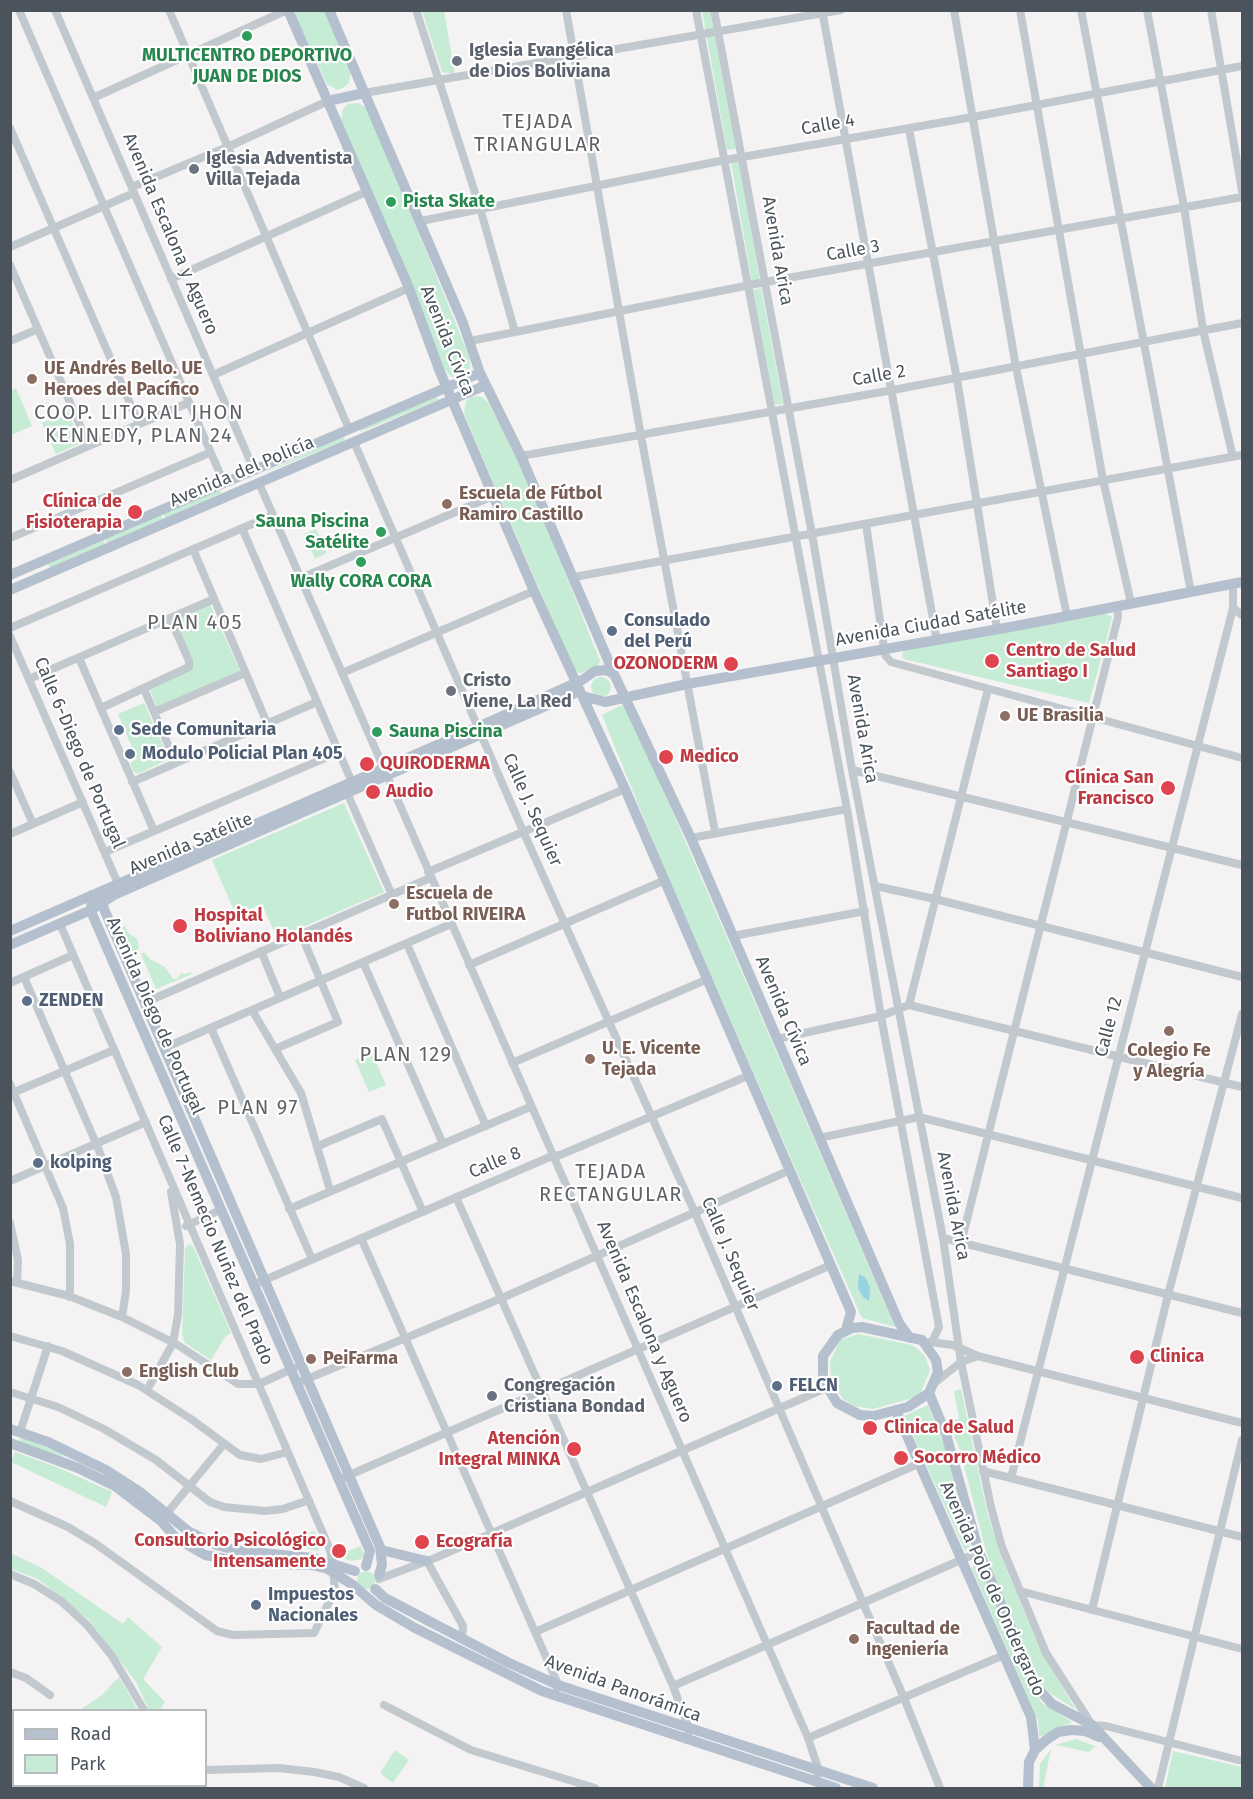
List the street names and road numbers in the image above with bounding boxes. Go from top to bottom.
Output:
street label: Calle 4 [799,110,857,140]
street label: Avenida Escalona y Aguero [118,130,222,338]
street label: Avenida Arica [757,195,797,307]
street label: Calle 3 [825,236,881,266]
street label: Avenida Cívica [415,283,479,399]
street label: Calle 2 [851,361,907,391]
street label: Avenida del Policía [167,432,317,512]
street label: Avenida Ciudad Satélite [834,597,1028,651]
street label: Calle 6-Diego de Portugal [29,654,129,852]
street label: Avenida Arica [842,673,882,785]
street label: Calle J. Sequier [497,750,567,870]
street label: Avenida Satélite [126,808,256,880]
street label: Avenida Diego de Portugal [102,914,208,1118]
street label: Avenida Cívica [750,953,816,1069]
street label: Calle 12 [1091,995,1127,1059]
street label: Calle 7-Nemecio Nuñez del Prado [152,1112,278,1368]
street label: Calle 8 [466,1142,524,1184]
street label: Avenida Arica [932,1150,974,1262]
street label: Calle J. Sequier [696,1194,764,1314]
street label: Avenida Escalona y Aguero [592,1218,696,1426]
street label: Avenida Polo de Ondergardo [935,1478,1049,1700]
street label: Avenida Panorámica [542,1651,704,1727]

